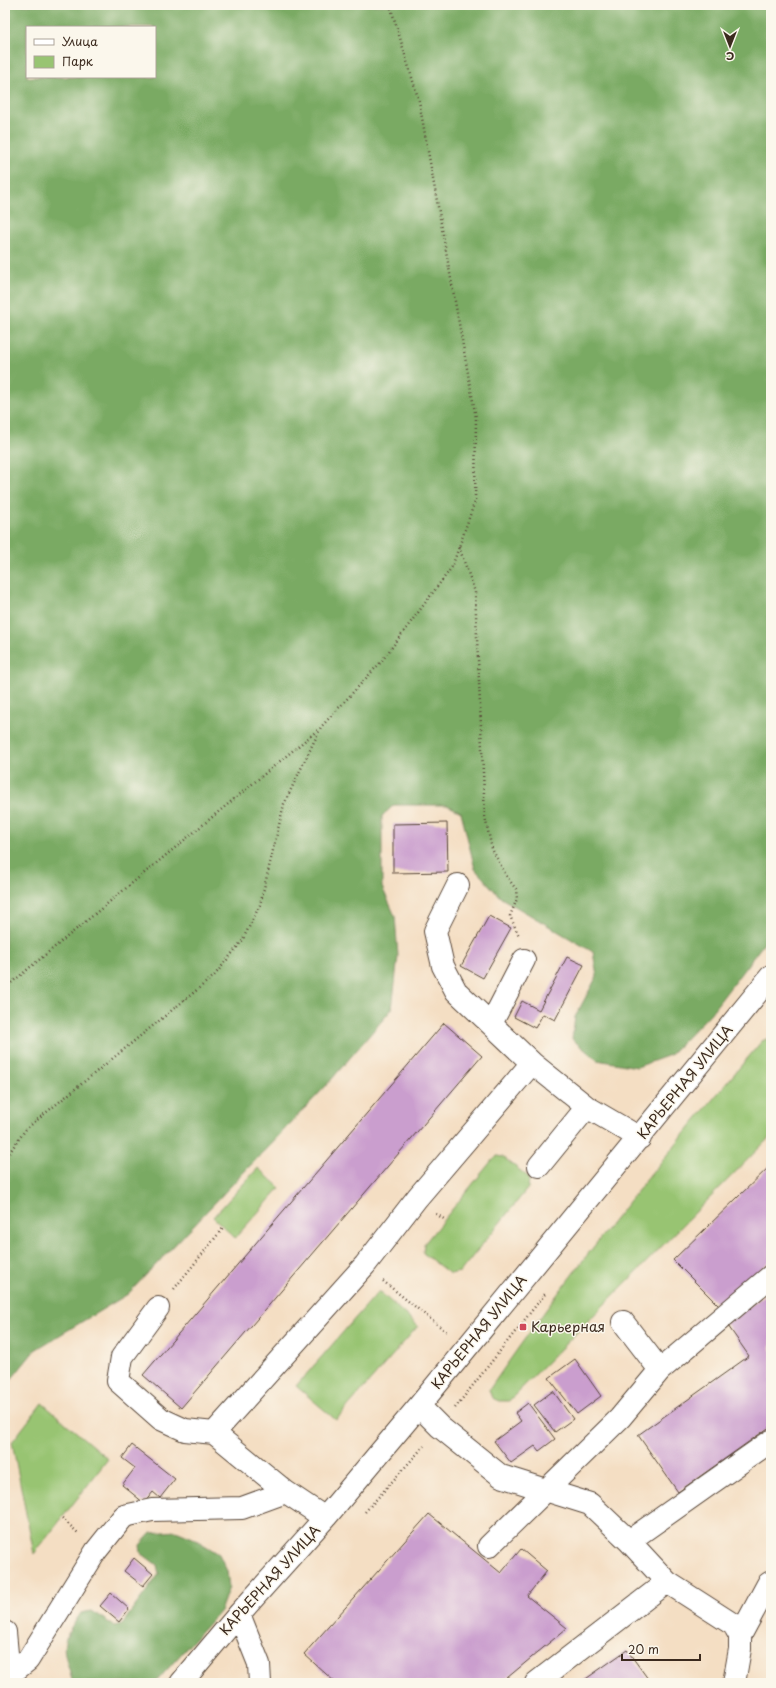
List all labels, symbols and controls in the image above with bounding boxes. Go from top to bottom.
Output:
legend [26,26,156,78]
north arrow [710,26,750,66]
text: Улица [62,32,98,50]
text: С [726,48,734,65]
text: Парк [62,52,94,70]
street label: КАРЬЕРНАЯ УЛИЦА [632,1020,738,1144]
street label: КАРЬЕРНАЯ УЛИЦА [426,1270,532,1394]
place label: Карьерная [531,1316,605,1337]
marker: Карьерная [518,1322,528,1332]
street label: КАРЬЕРНАЯ УЛИЦА [214,1520,325,1639]
scale bar [622,1636,700,1662]
text: 20 m [628,1640,659,1658]

